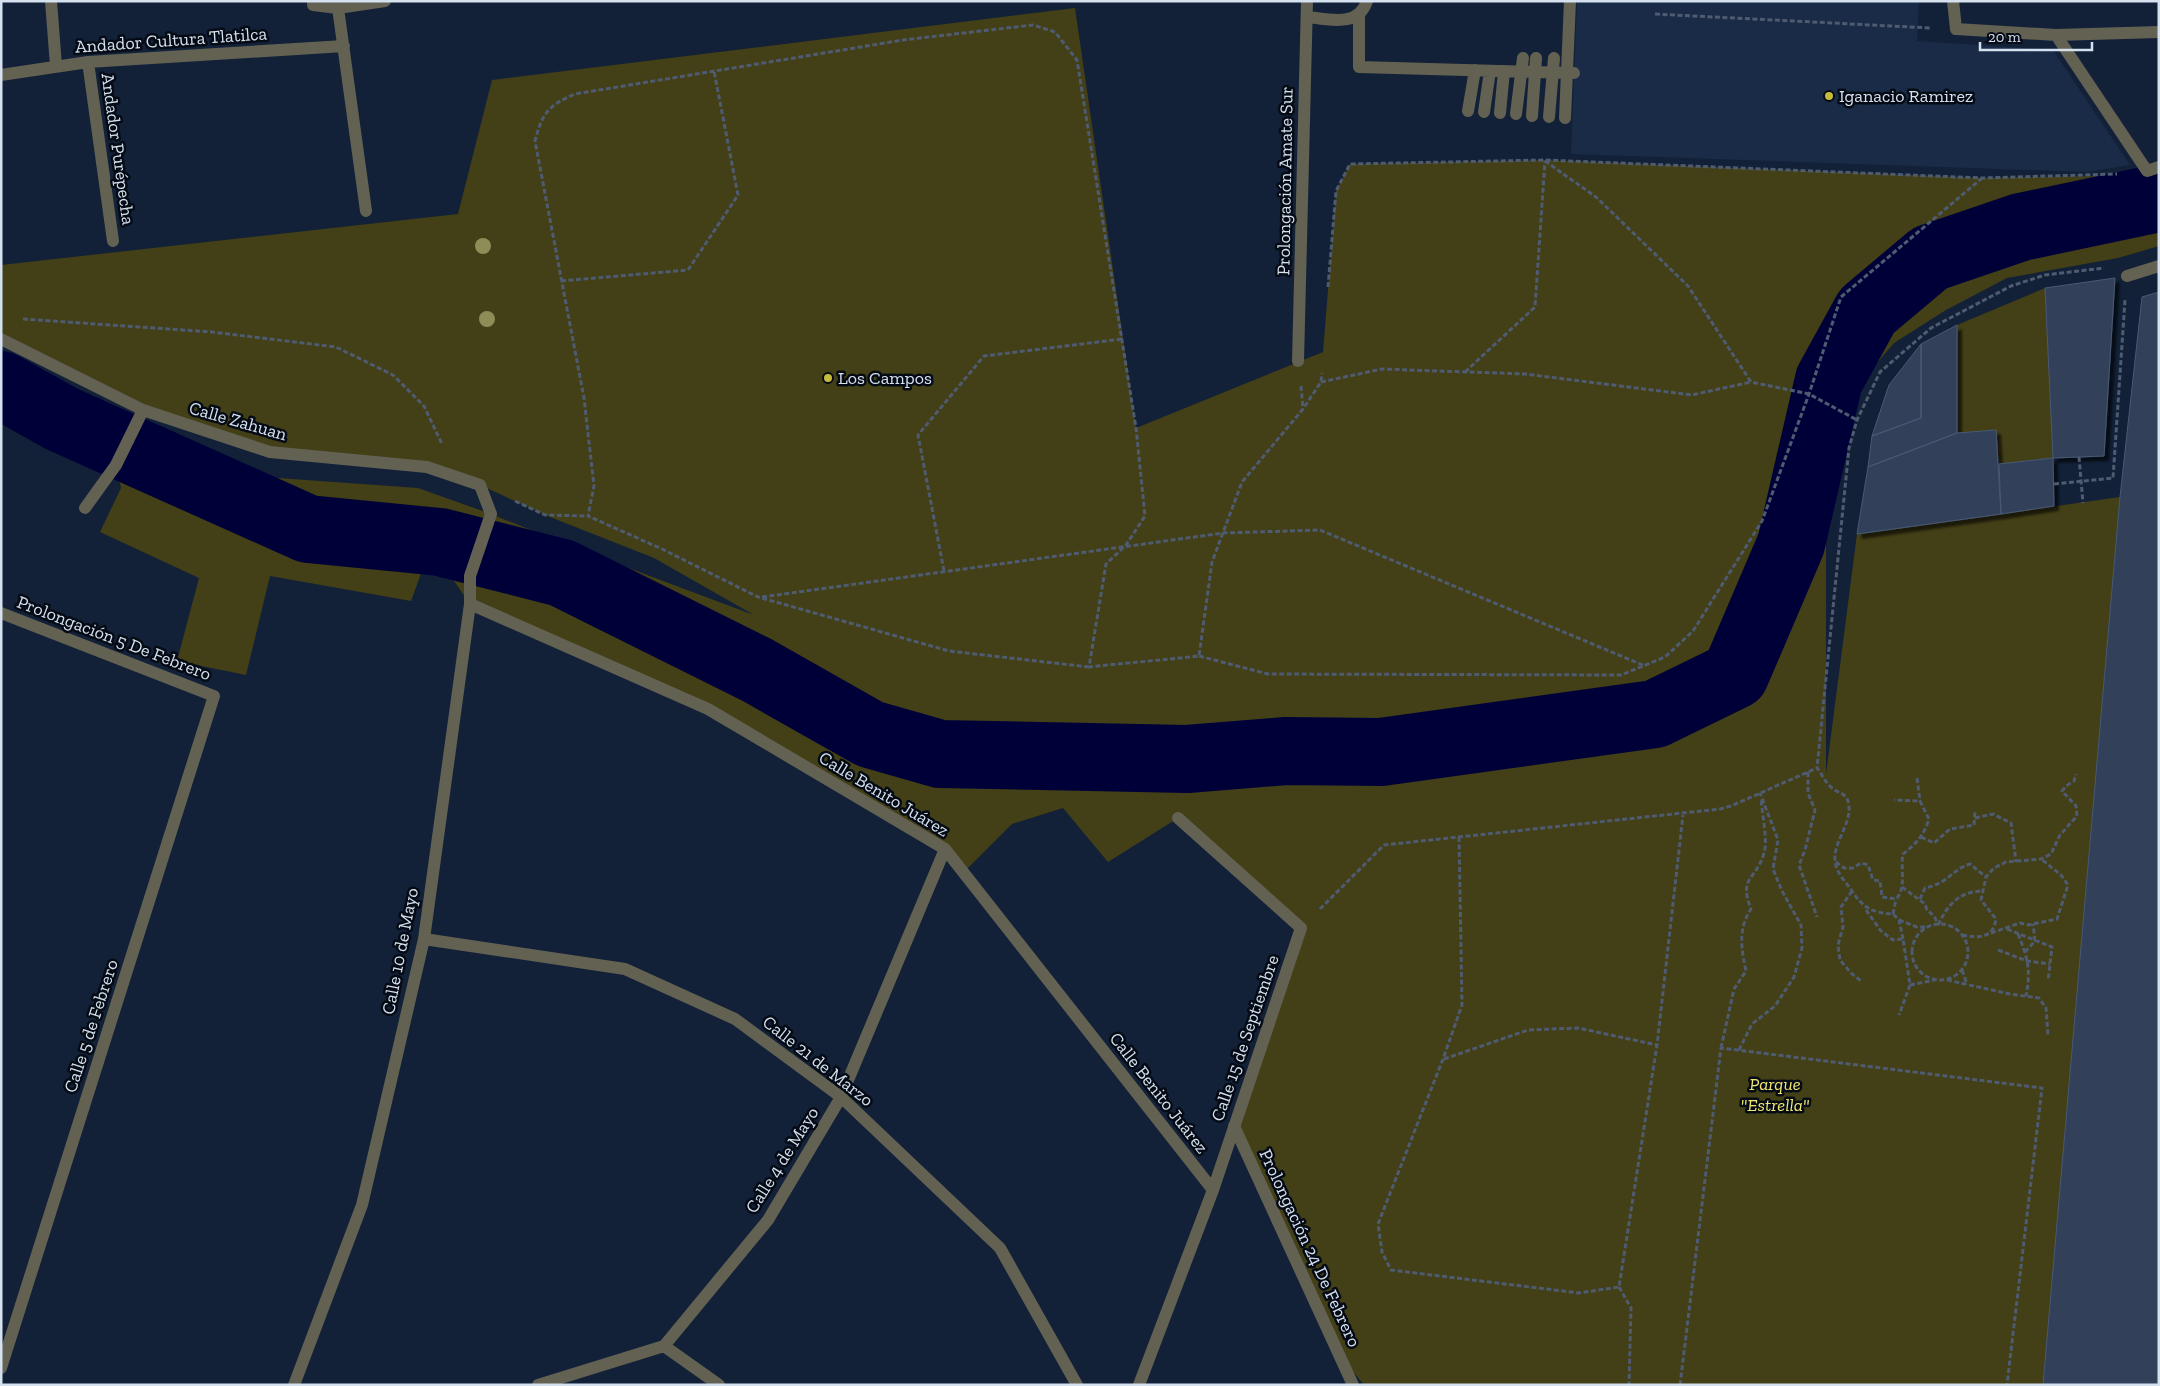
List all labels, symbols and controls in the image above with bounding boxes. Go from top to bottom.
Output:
scale bar [1980,20,2092,52]
street label: Andador Cultura Tlatilca [74,22,268,58]
text: 20 m [1988,28,2021,46]
street label: Andador Purépecha [96,72,140,227]
place label: Iganacio Ramirez [1839,85,1973,107]
street label: Prolongación Amate Sur [1272,86,1298,276]
marker: Iganacio Ramirez [1823,90,1835,102]
place label: Los Campos [838,367,932,389]
marker: Los Campos [822,372,834,384]
street label: Calle Zahuan [187,397,290,446]
street label: Prolongación 5 De Febrero [14,591,214,685]
street label: Calle Benito Juárez [815,747,953,841]
street label: Calle 10 de Mayo [377,886,423,1016]
street label: Calle 15 de Septiembre [1206,952,1284,1124]
street label: Calle 5 de Febrero [59,957,123,1095]
street label: Calle 21 de Marzo [758,1011,878,1111]
street label: Calle Benito Juárez [1105,1028,1213,1158]
park label: Parque "Estrella" [1741,1073,1810,1116]
street label: Calle 4 de Mayo [741,1103,823,1217]
street label: Prolongación 24 De Febrero [1254,1146,1366,1350]

